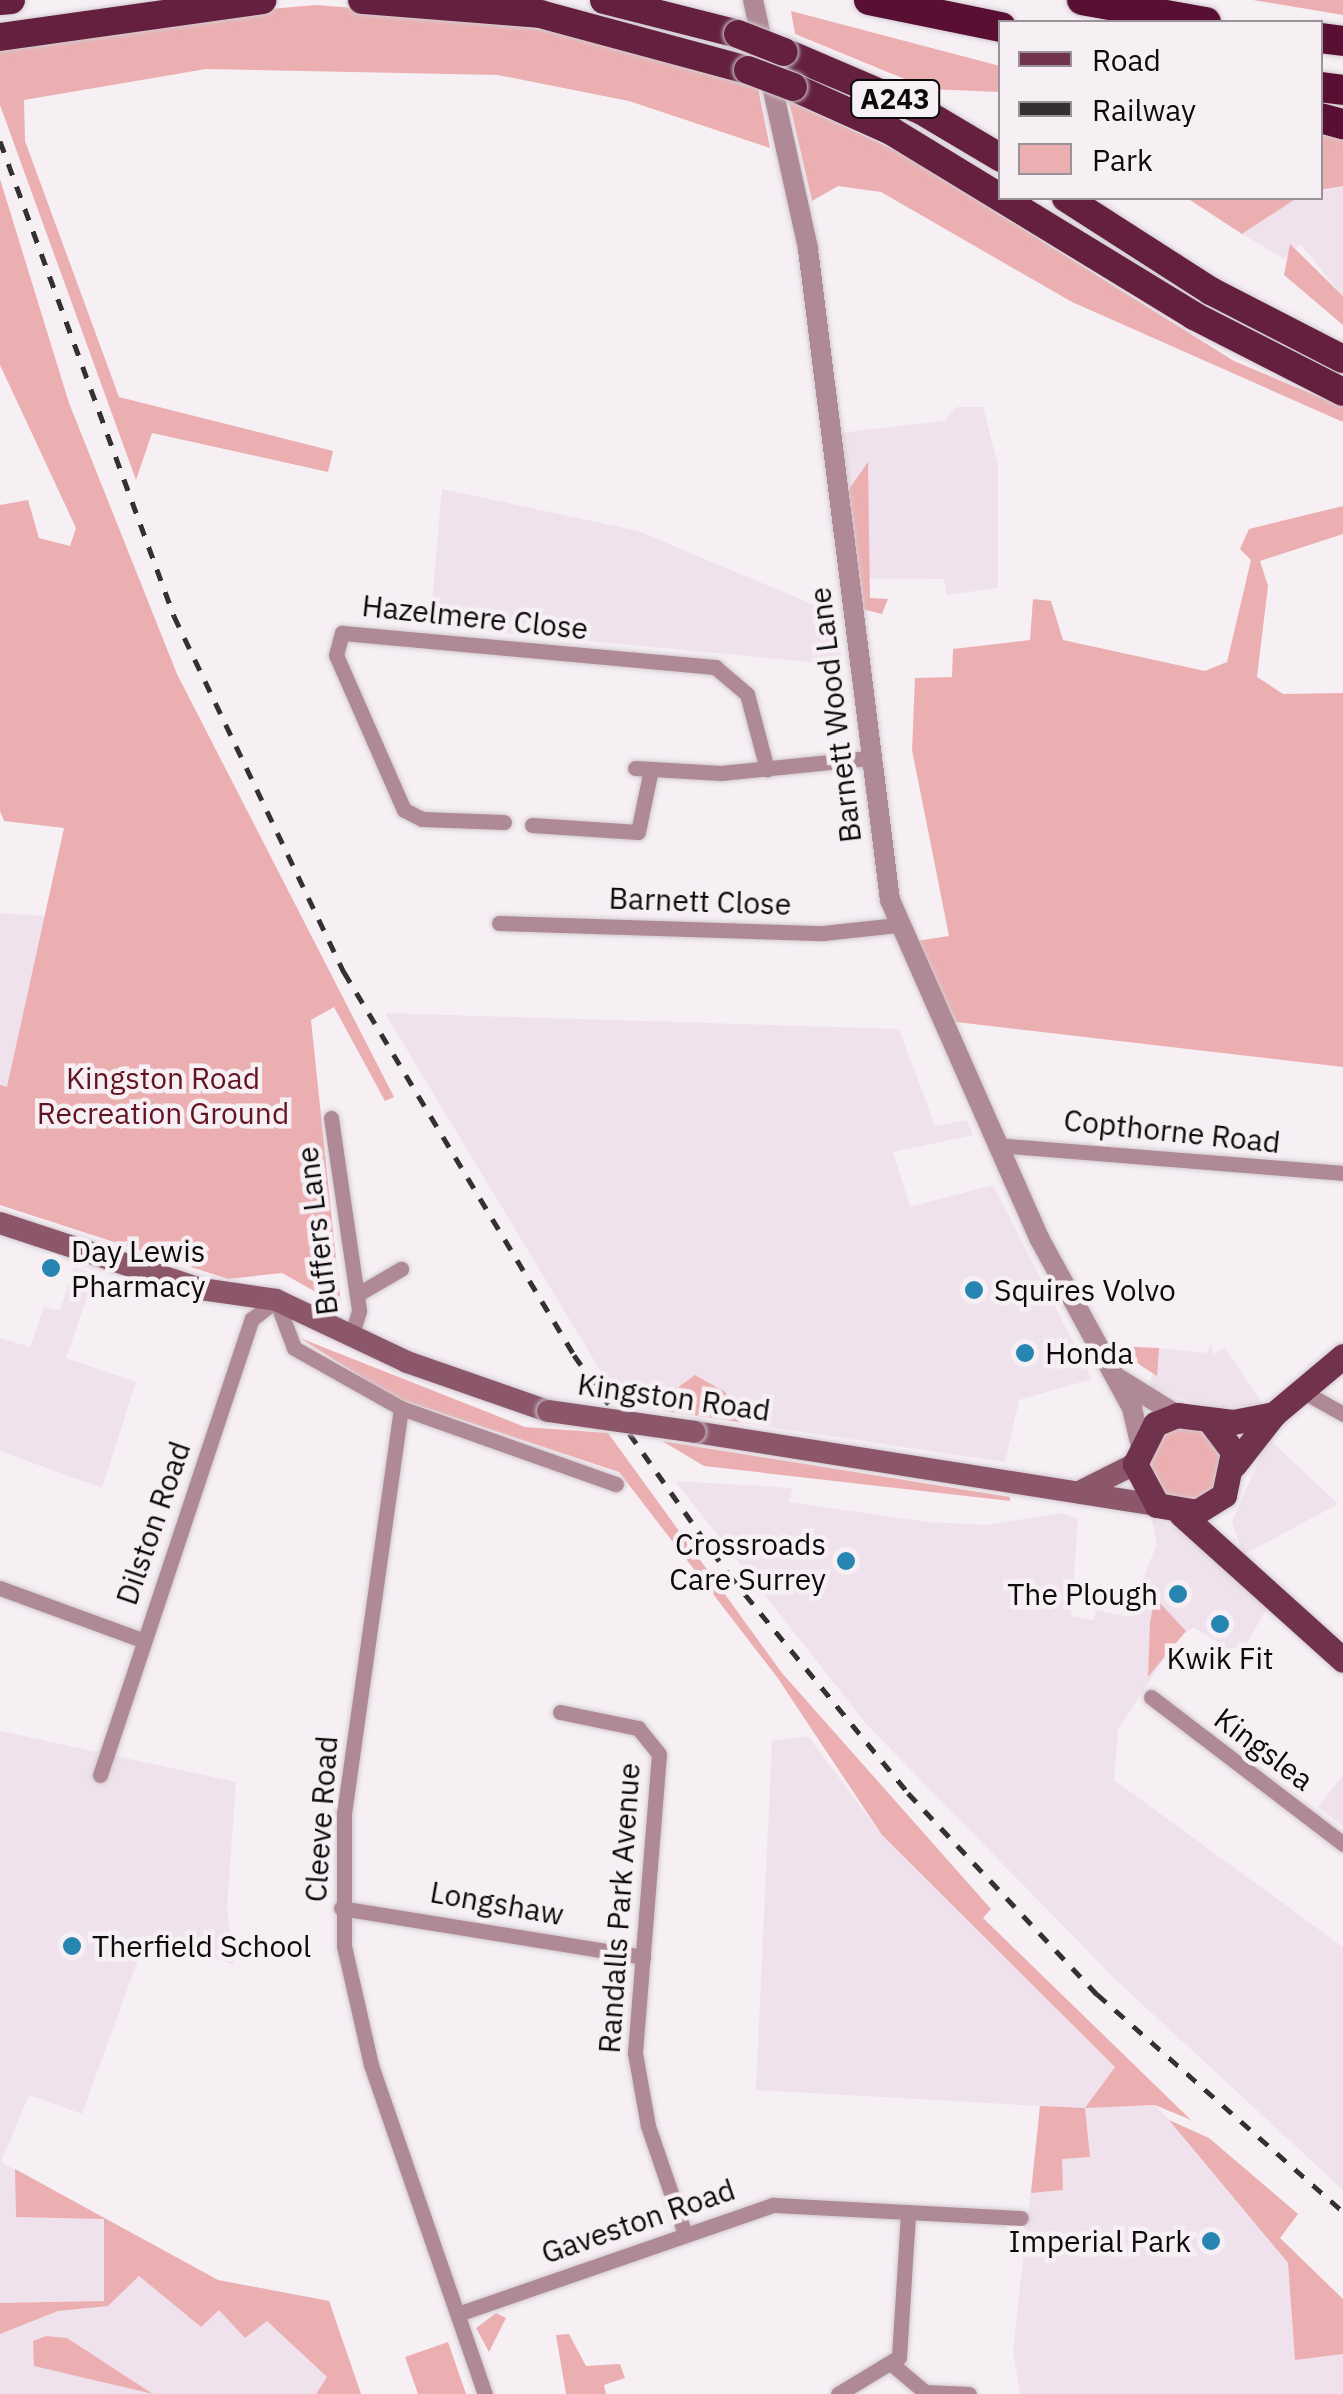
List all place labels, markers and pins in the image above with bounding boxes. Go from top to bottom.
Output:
place label: Day Lewis Pharmacy [71,1233,206,1304]
marker: Day Lewis Pharmacy [40,1257,62,1279]
place label: Squires Volvo [994,1272,1176,1308]
marker: Squires Volvo [963,1279,985,1301]
place label: Honda [1045,1335,1133,1371]
marker: Honda [1014,1342,1036,1364]
place label: Crossroads Care Surrey [669,1526,826,1596]
marker: Crossroads Care Surrey [835,1550,857,1572]
place label: The Plough [1007,1576,1158,1612]
marker: The Plough [1167,1583,1189,1605]
marker: Kwik Fit [1209,1613,1231,1635]
place label: Kwik Fit [1167,1640,1273,1676]
place label: Therfield School [92,1928,311,1964]
marker: Therfield School [61,1935,83,1957]
place label: Imperial Park [1008,2223,1191,2259]
marker: Imperial Park [1200,2230,1222,2252]

